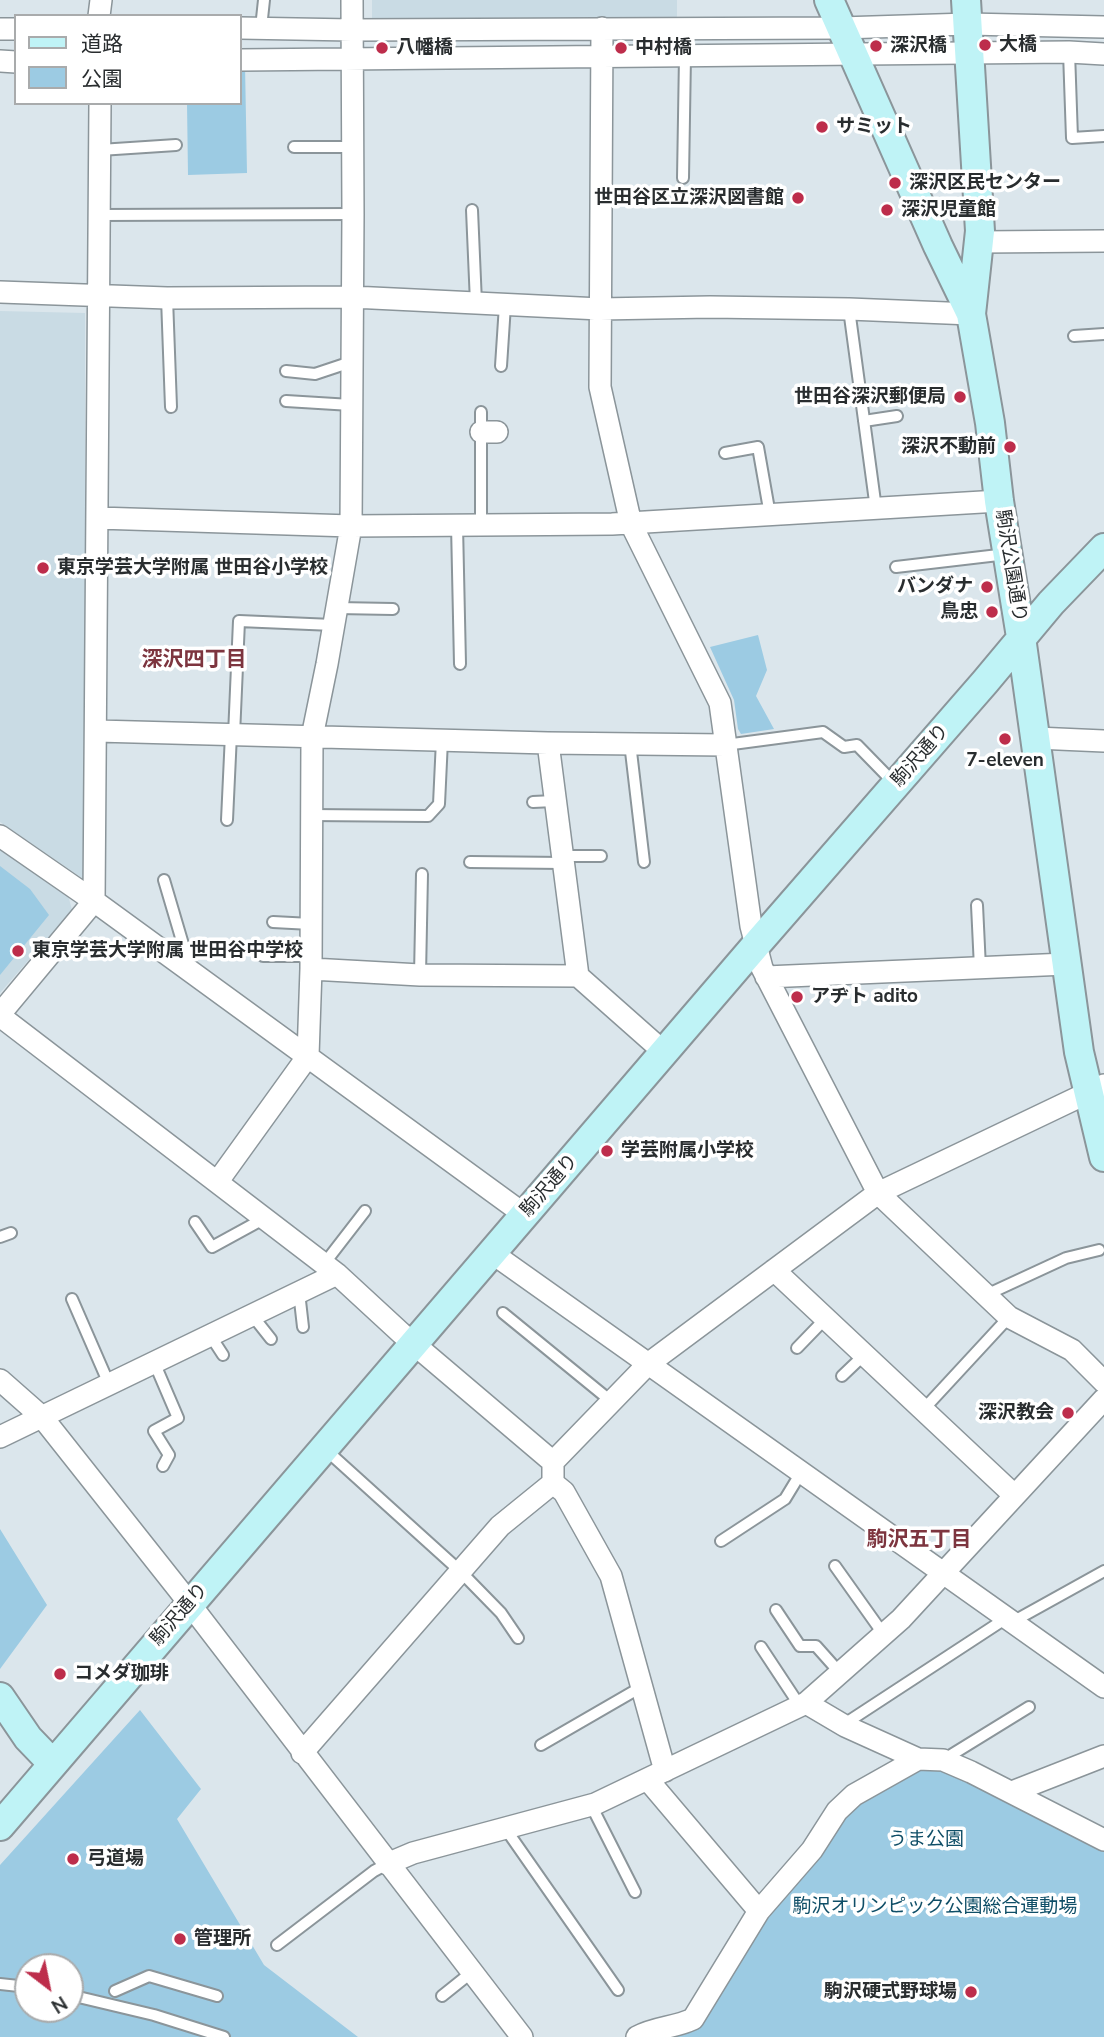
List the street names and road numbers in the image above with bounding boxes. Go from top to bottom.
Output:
street label: 駒沢公園通り [990,508,1030,624]
street label: 駒沢通り [887,720,955,792]
street label: 駒沢通り [516,1150,584,1222]
street label: 駒沢通り [146,1579,214,1651]

